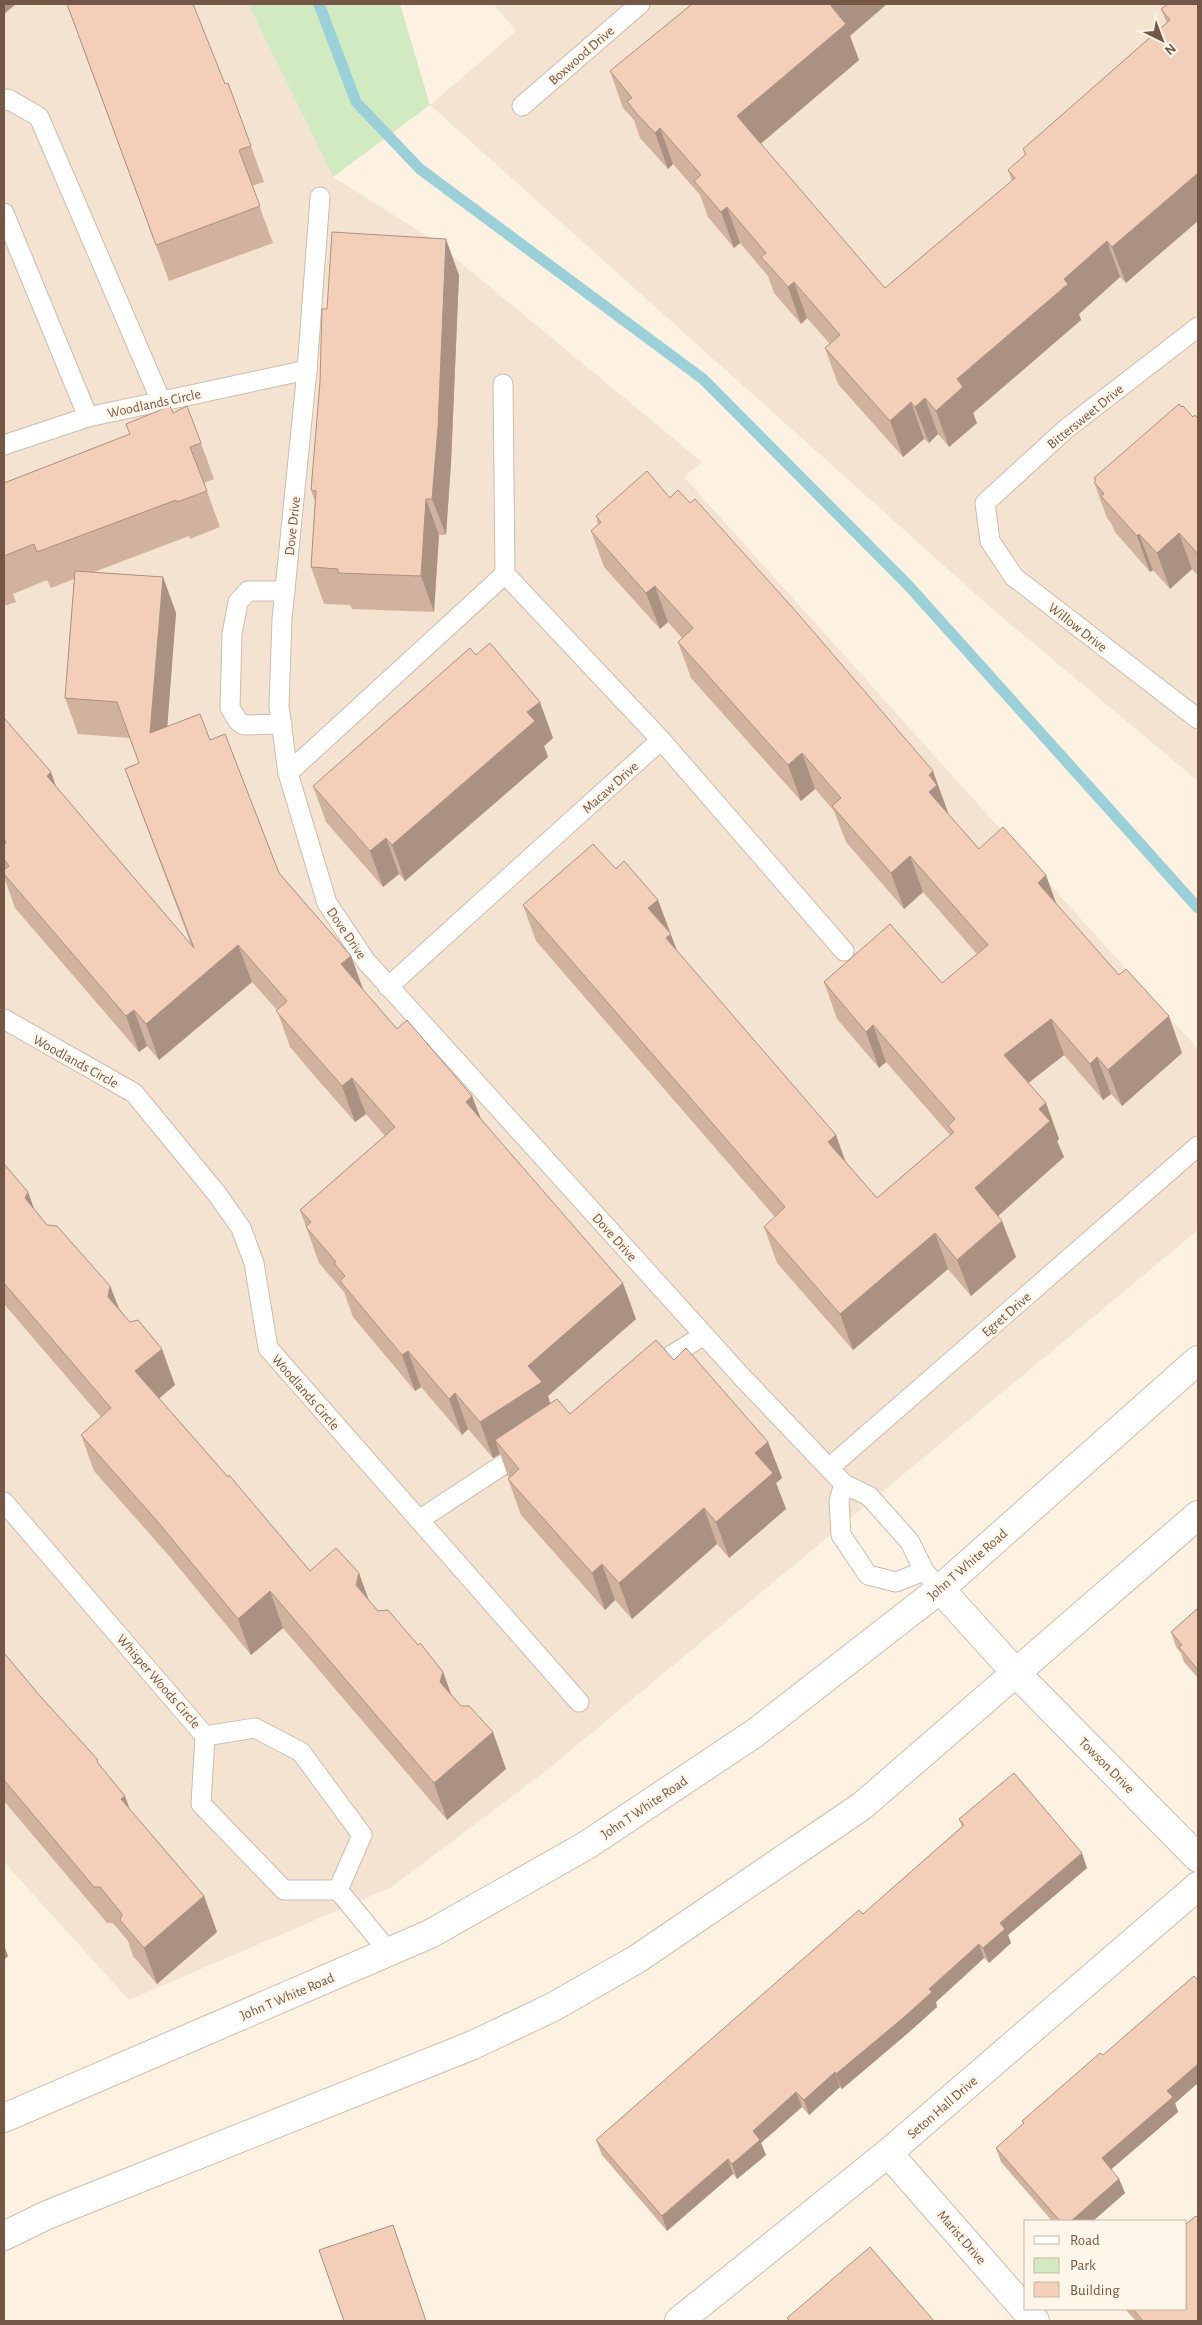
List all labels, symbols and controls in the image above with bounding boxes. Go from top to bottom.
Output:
north arrow [1137,15,1187,65]
street label: Boxwood Drive [546,24,617,88]
text: N [1162,40,1178,57]
street label: Bittersweet Drive [1045,382,1126,452]
street label: Woodlands Circle [106,387,202,421]
street label: Dove Drive [283,496,303,556]
street label: Willow Drive [1045,601,1109,655]
street label: Macaw Drive [580,759,641,816]
street label: Dove Drive [324,905,369,962]
street label: Woodlands Circle [31,1033,121,1091]
street label: Dove Drive [589,1211,639,1264]
street label: Egret Drive [979,1290,1034,1340]
street label: Woodlands Circle [269,1352,342,1433]
street label: John T White Road [925,1526,1010,1603]
street label: Whisper Woods Circle [114,1632,203,1731]
street label: Towson Drive [1076,1735,1137,1796]
street label: John T White Road [599,1774,690,1842]
street label: John T White Road [238,1971,336,2023]
street label: Seton Hall Drive [905,2074,980,2142]
street label: Marist Drive [934,2208,988,2267]
legend [1024,2220,1187,2310]
text: Road [1070,2233,1100,2248]
text: Park [1070,2258,1096,2273]
text: Building [1070,2283,1120,2298]

